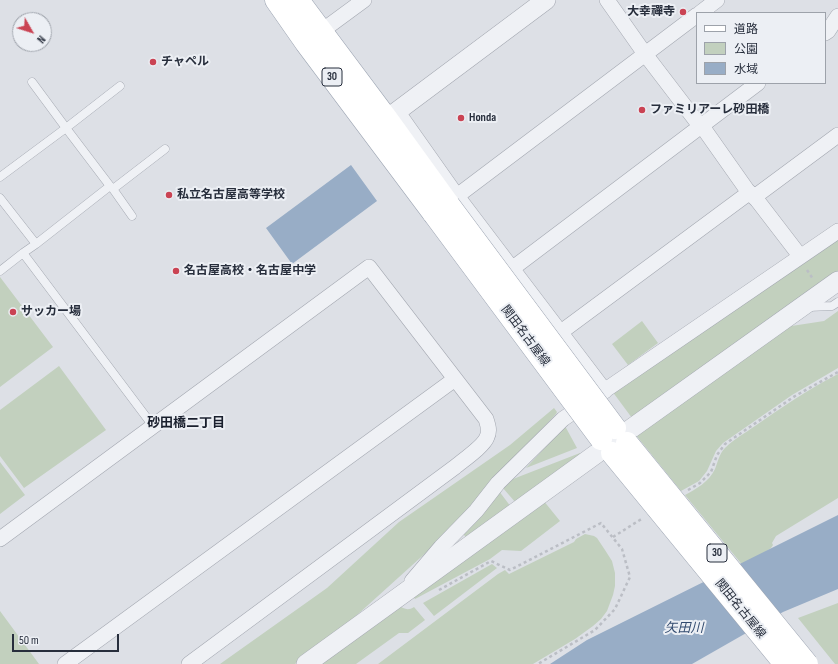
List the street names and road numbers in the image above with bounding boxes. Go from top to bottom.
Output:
road number: 30 [322,68,342,86]
street label: 関田名古屋線 [498,303,552,369]
road number: 30 [707,544,727,562]
street label: 関田名古屋線 [712,576,768,642]

